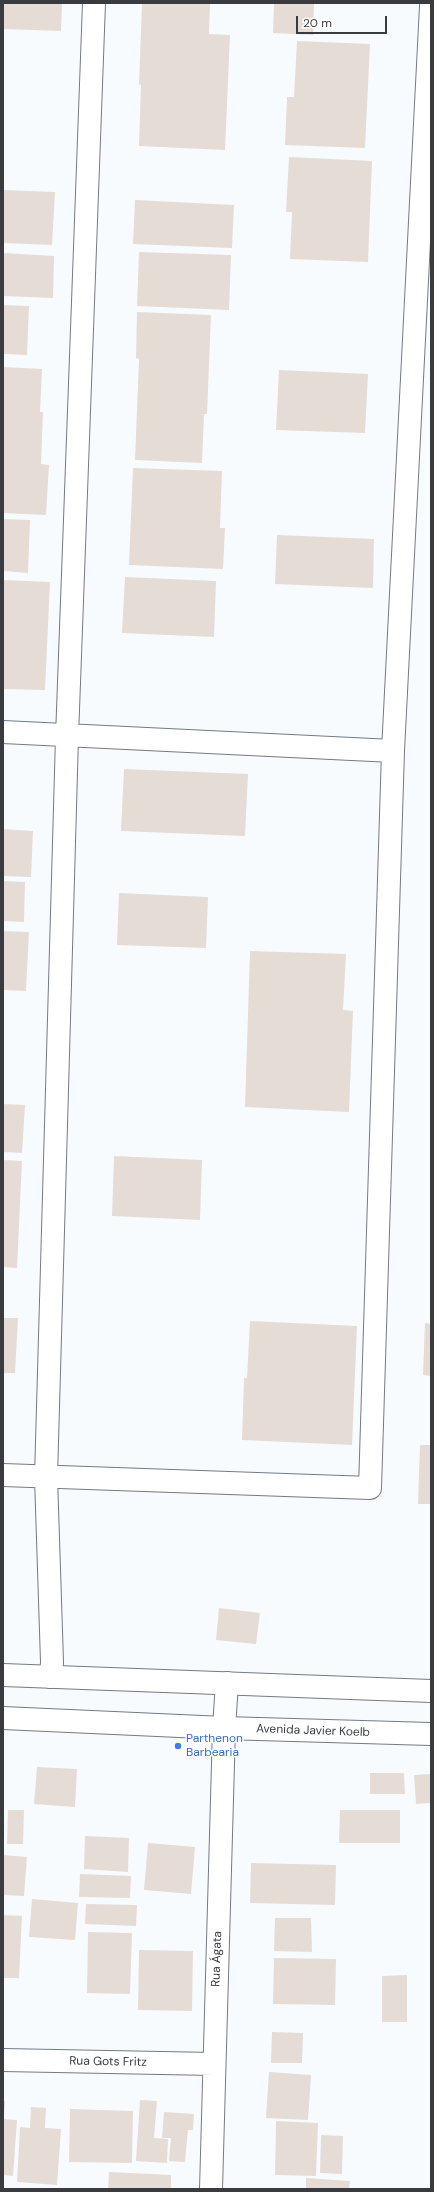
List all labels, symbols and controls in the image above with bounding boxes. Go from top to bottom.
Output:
scale bar [298,8,389,34]
text: 20 m [303,15,332,31]
street label: Avenida Javier Koelb [256,1722,370,1740]
place label: Parthenon Barbearia [186,1732,243,1760]
marker: Parthenon Barbearia [173,1741,183,1751]
street label: Rua Ágata [209,1931,225,1987]
street label: Rua Gots Fritz [69,2054,147,2070]

